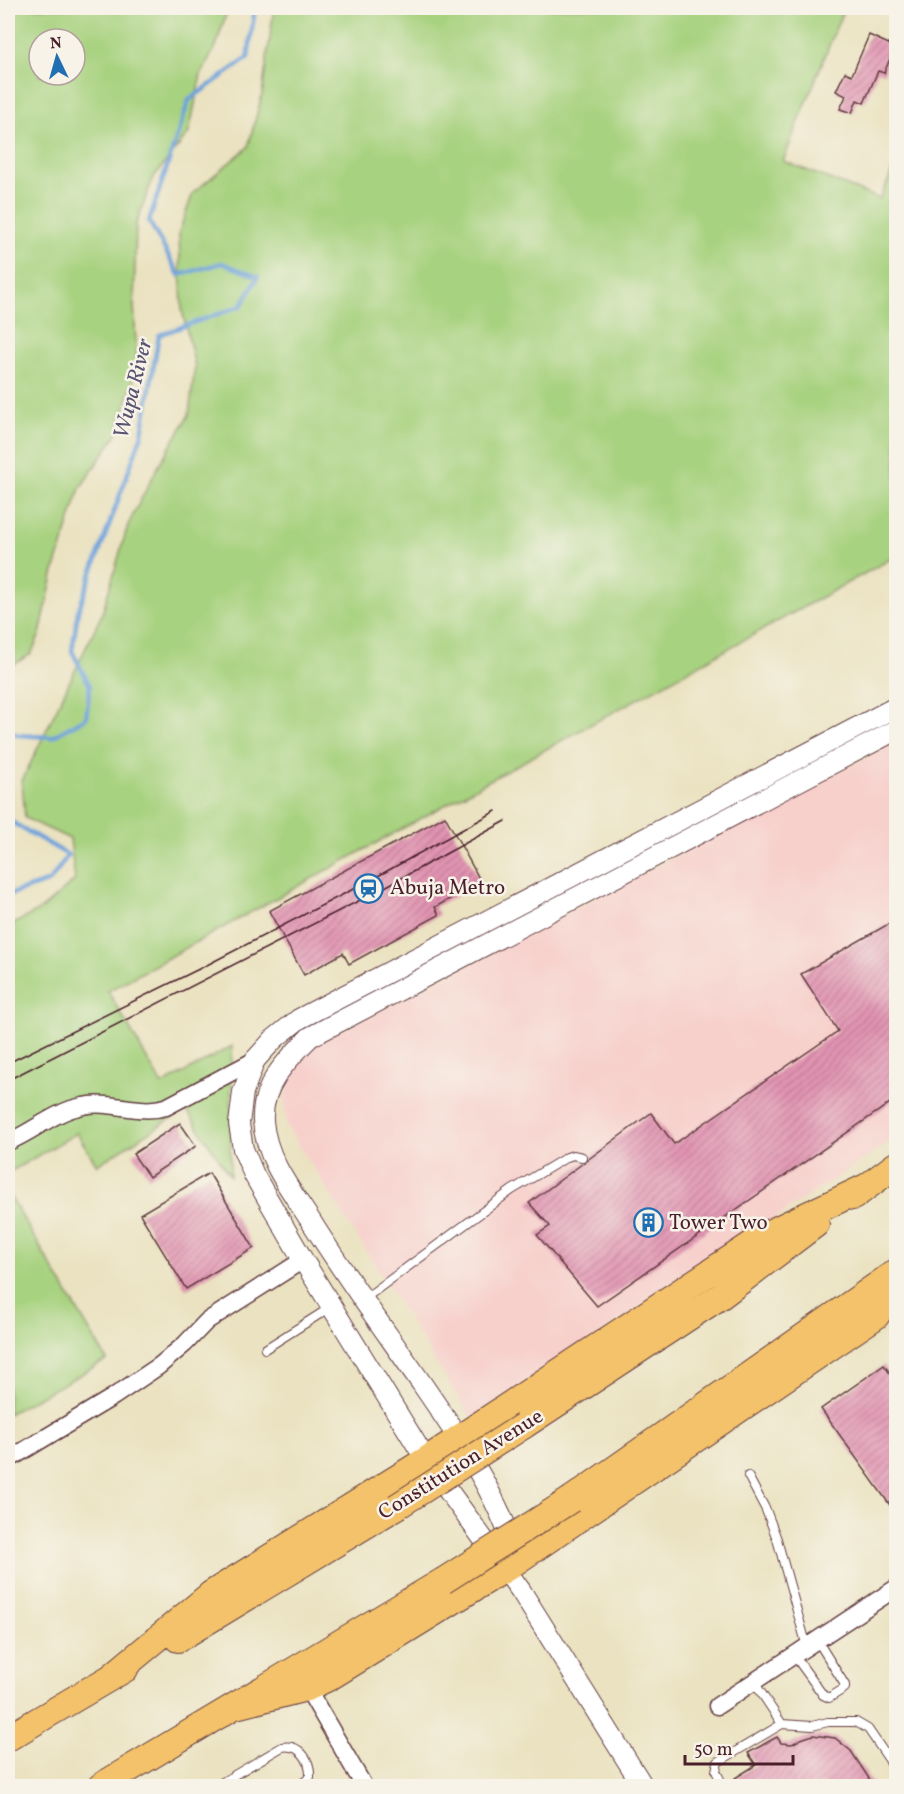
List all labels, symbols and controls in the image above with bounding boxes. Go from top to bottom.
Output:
north arrow [27,27,87,87]
text: N [49,33,63,56]
water label: Wupa River [107,335,162,442]
station icon: Abuja Metro [353,872,385,904]
place label: Abuja Metro [390,874,505,903]
building icon: Tower Two [632,1207,664,1239]
place label: Tower Two [669,1209,768,1238]
street label: Constitution Avenue [373,1402,549,1528]
scale bar [685,1728,793,1766]
text: 50 m [694,1738,733,1763]

